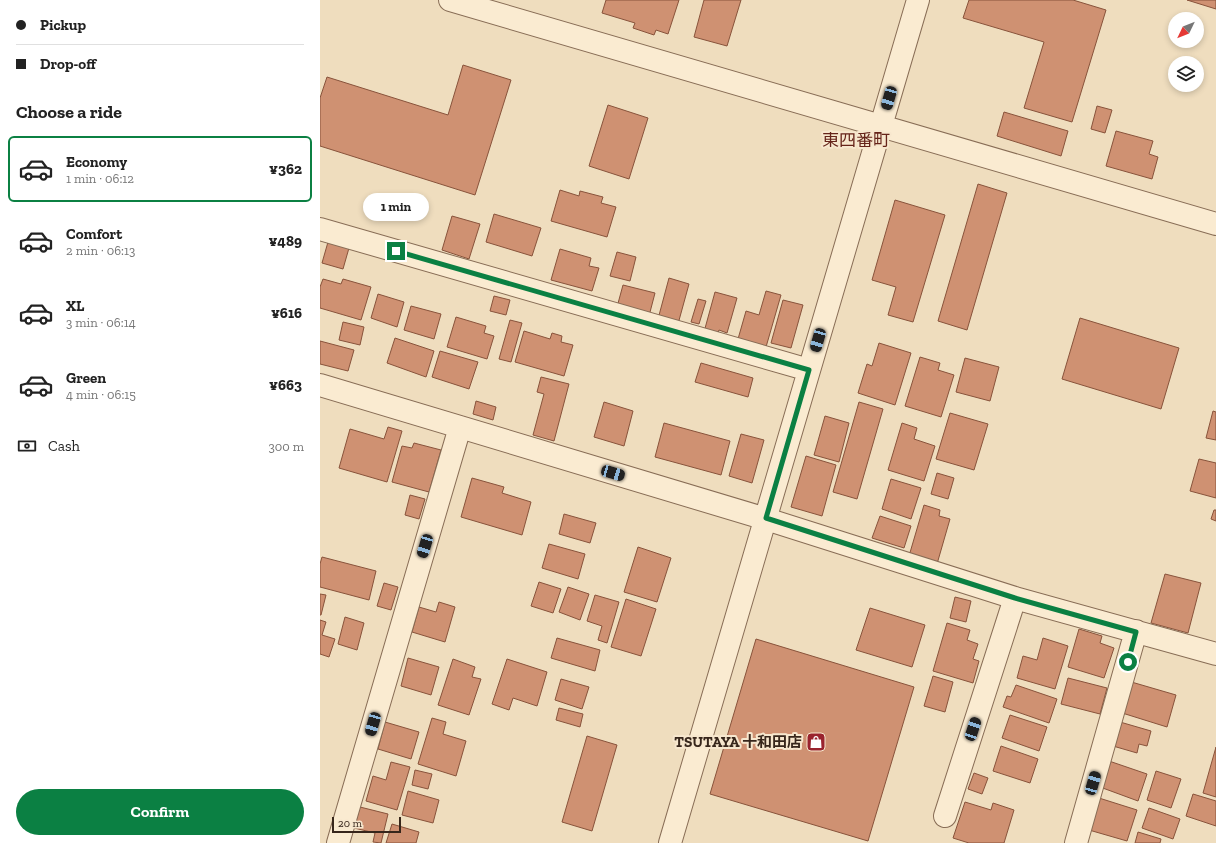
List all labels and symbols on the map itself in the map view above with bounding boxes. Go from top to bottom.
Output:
north arrow [1168,12,1204,48]
car [880,85,898,111]
district label: 東四番町 [822,130,890,150]
callout: 1 min [363,193,429,221]
route end [387,242,405,260]
car [809,327,827,353]
car [600,464,626,482]
car [416,533,434,559]
route start [1119,653,1137,671]
car [364,711,382,737]
car [964,716,982,742]
shop icon: TSUTAYA 十和田店 [805,731,827,753]
place label: TSUTAYA 十和田店 [674,733,802,751]
car [1084,770,1102,796]
scale bar [332,815,401,834]

